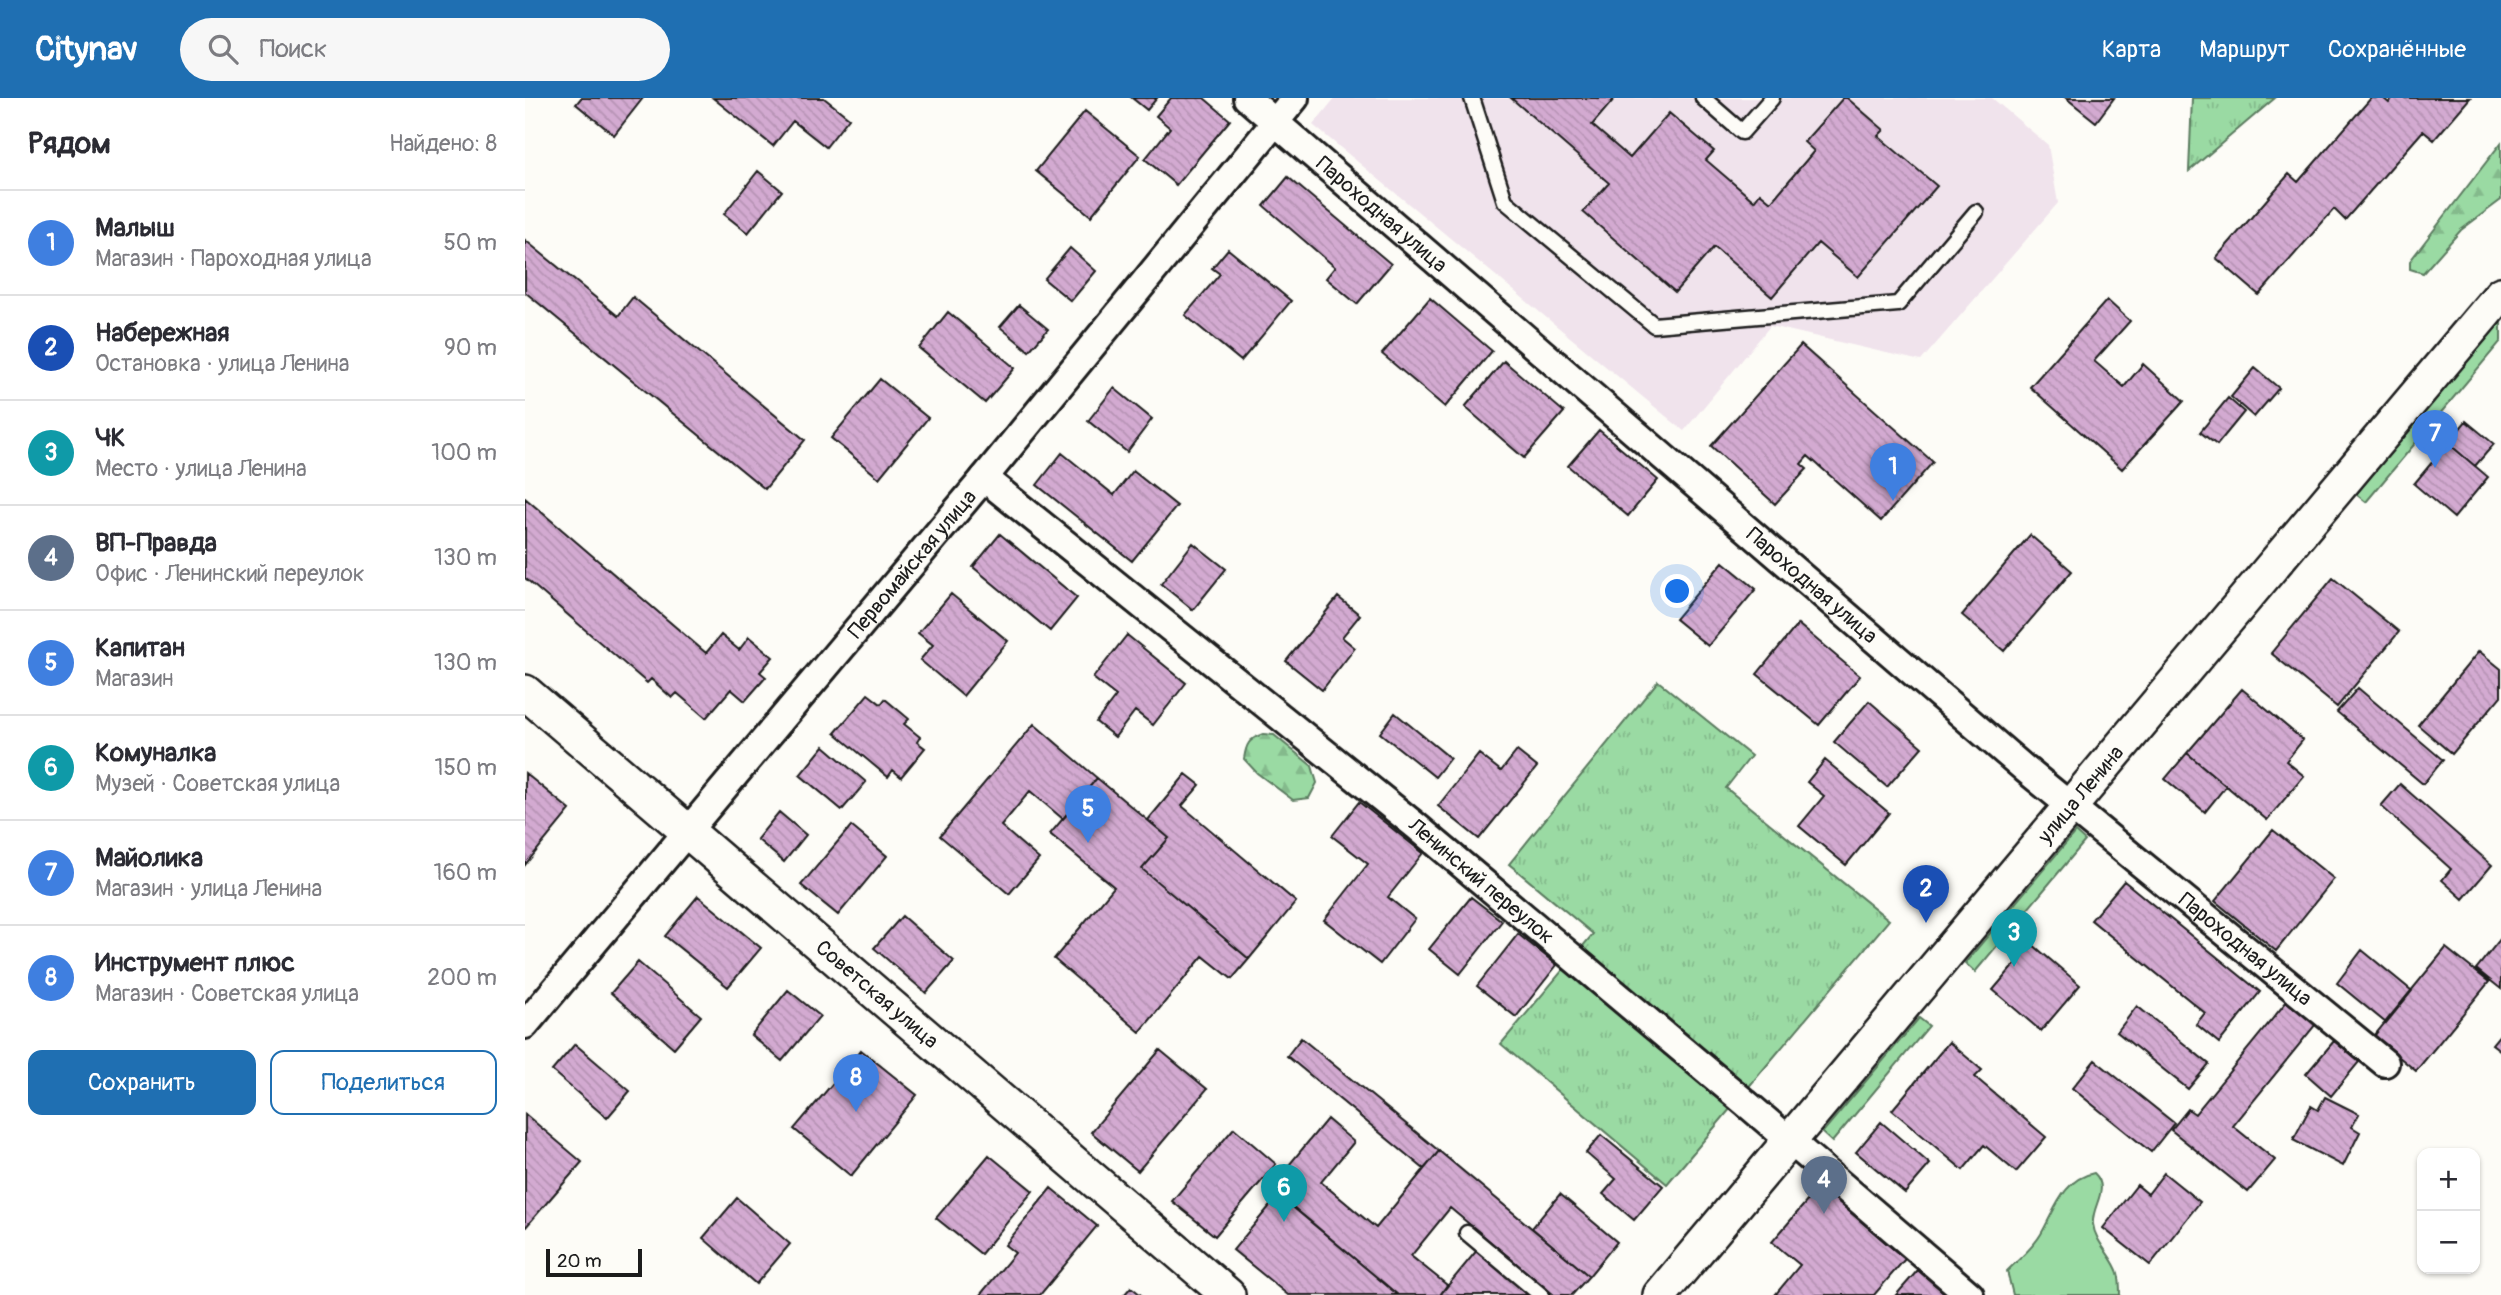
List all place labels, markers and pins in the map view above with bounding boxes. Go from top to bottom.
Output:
pin: 7 [2412,410,2458,468]
pin: 1 [1870,443,1916,501]
pin: 5 [1065,785,1111,843]
pin: 2 [1903,865,1949,923]
pin: 3 [1991,909,2037,967]
pin: 8 [833,1054,879,1112]
pin: 4 [1801,1156,1847,1214]
pin: 6 [1261,1164,1307,1222]

